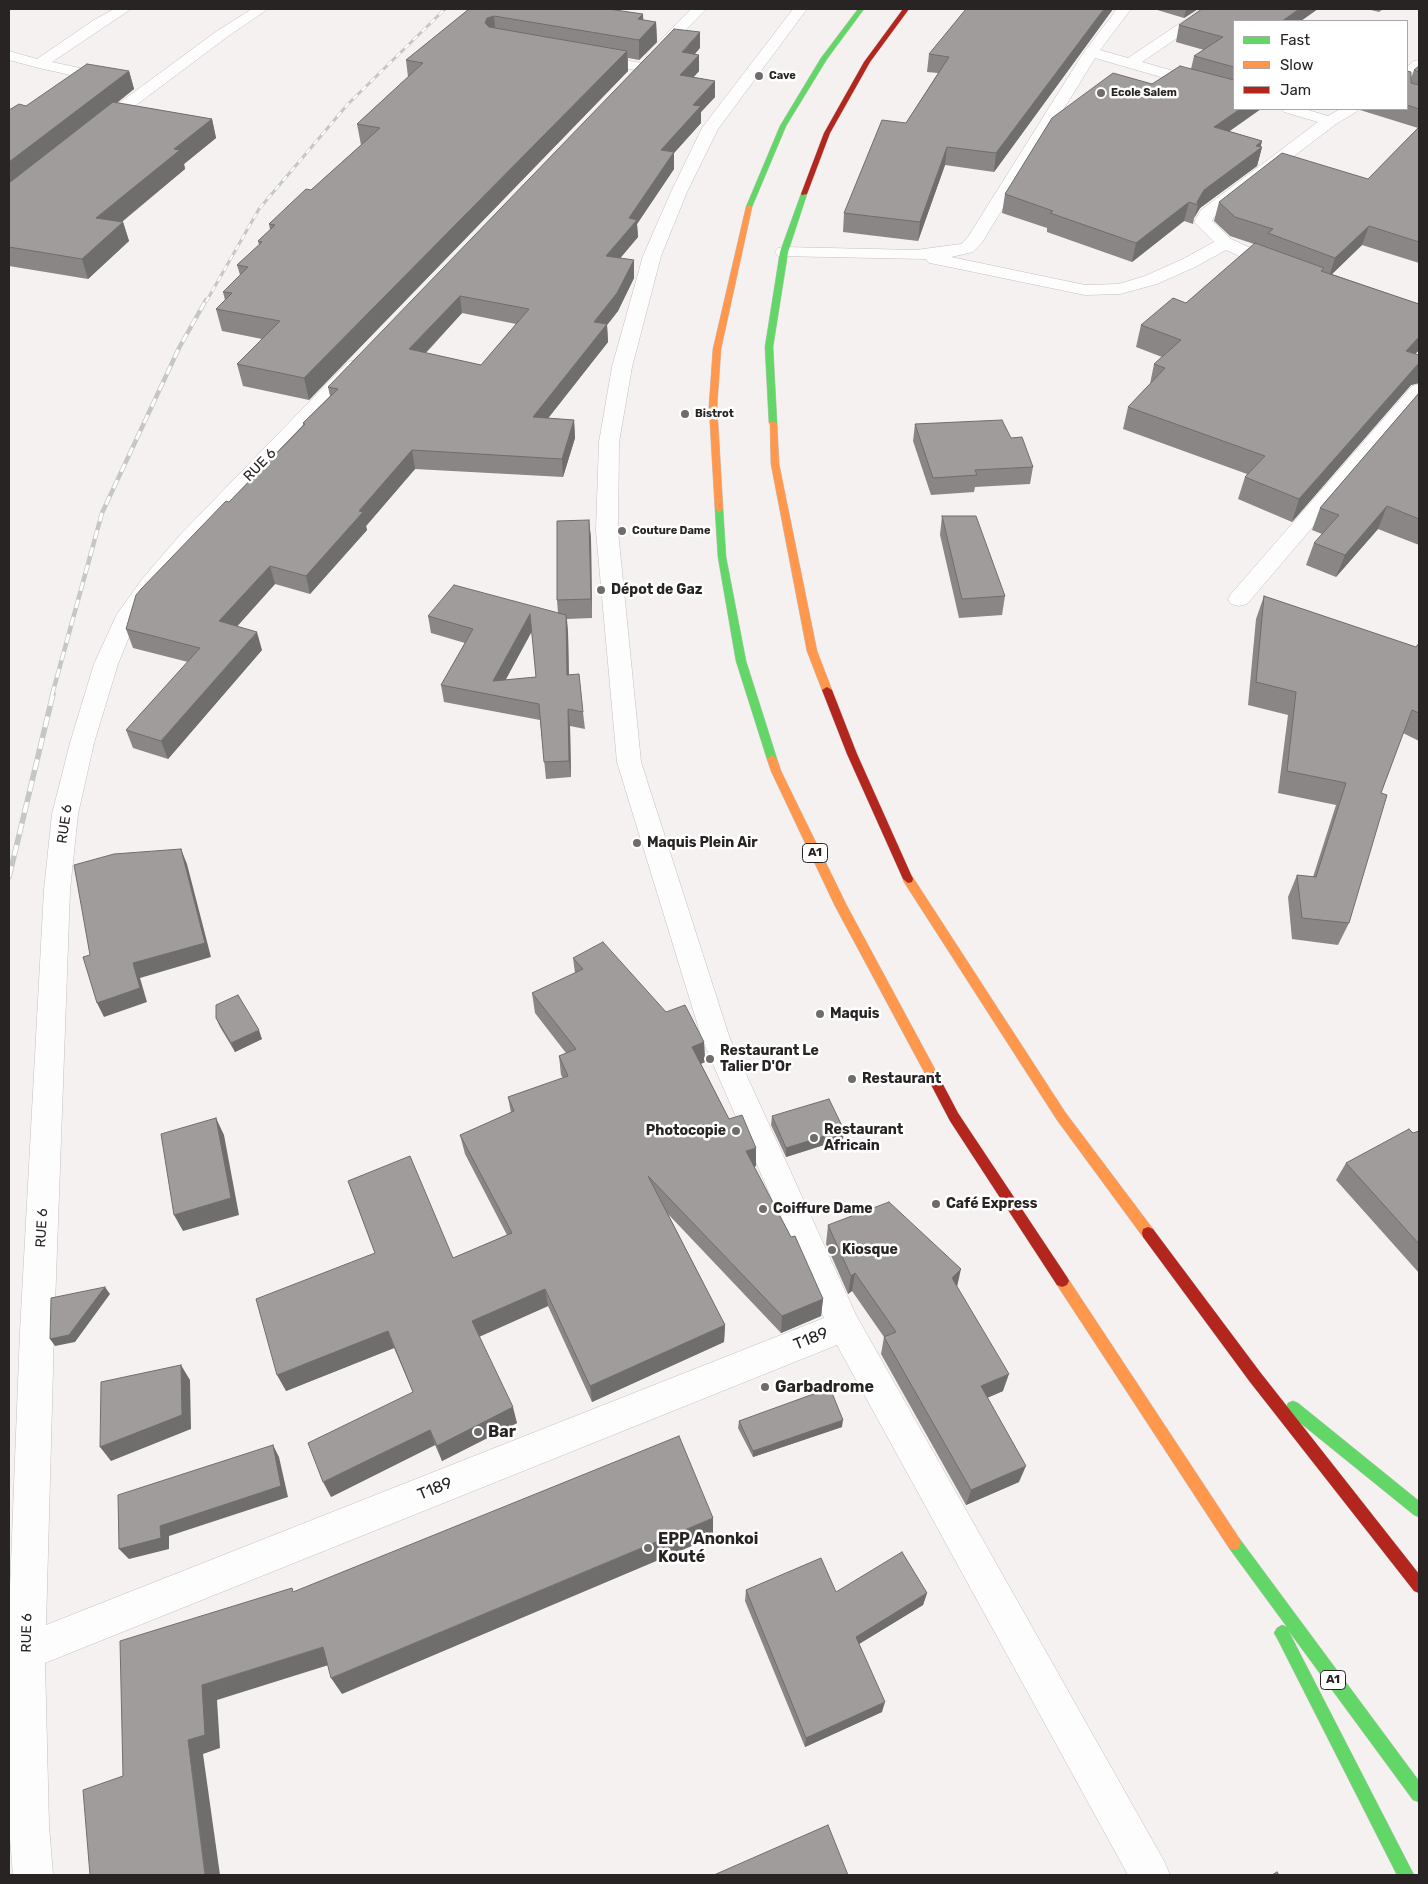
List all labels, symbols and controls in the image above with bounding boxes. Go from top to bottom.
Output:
legend [1233,20,1408,110]
text: Fast [1280,31,1310,49]
text: Slow [1280,56,1313,74]
place label: Cave [769,69,796,83]
marker: Cave [753,70,765,82]
text: Jam [1280,81,1311,99]
place label: Ecole Salem [1111,86,1177,100]
marker: Ecole Salem [1095,87,1107,99]
place label: Bistrot [695,407,734,421]
marker: Bistrot [679,408,691,420]
street label: RUE 6 [240,445,280,485]
place label: Couture Dame [632,524,710,538]
marker: Couture Dame [616,525,628,537]
place label: Dépot de Gaz [611,582,702,598]
marker: Dépot de Gaz [595,584,607,596]
street label: RUE 6 [54,803,76,845]
place label: Maquis Plein Air [647,835,758,851]
marker: Maquis Plein Air [631,837,643,849]
road number: A1 [802,844,828,862]
place label: Maquis [830,1006,879,1022]
marker: Maquis [814,1008,826,1020]
place label: Restaurant Le Talier D'Or [720,1043,819,1076]
marker: Restaurant Le Talier D'Or [704,1053,716,1065]
place label: Restaurant [862,1071,941,1087]
marker: Restaurant [846,1073,858,1085]
place label: Restaurant Africain [824,1122,903,1154]
place label: Photocopie [646,1123,726,1139]
marker: Photocopie [730,1125,742,1137]
marker: Restaurant Africain [808,1132,820,1144]
place label: Café Express [946,1196,1038,1212]
marker: Café Express [930,1198,942,1210]
place label: Coiffure Dame [773,1201,873,1217]
marker: Coiffure Dame [757,1203,769,1215]
street label: RUE 6 [33,1208,51,1248]
place label: Kiosque [842,1242,898,1258]
marker: Kiosque [826,1244,838,1256]
street label: T189 [791,1323,831,1355]
place label: Garbadrome [775,1377,874,1397]
marker: Garbadrome [759,1381,771,1393]
place label: Bar [488,1422,516,1442]
marker: Bar [472,1426,484,1438]
street label: T189 [415,1473,455,1505]
place label: EPP Anonkoi Kouté [658,1529,758,1567]
marker: EPP Anonkoi Kouté [642,1542,654,1554]
street label: RUE 6 [18,1613,36,1653]
road number: A1 [1320,1670,1346,1690]

